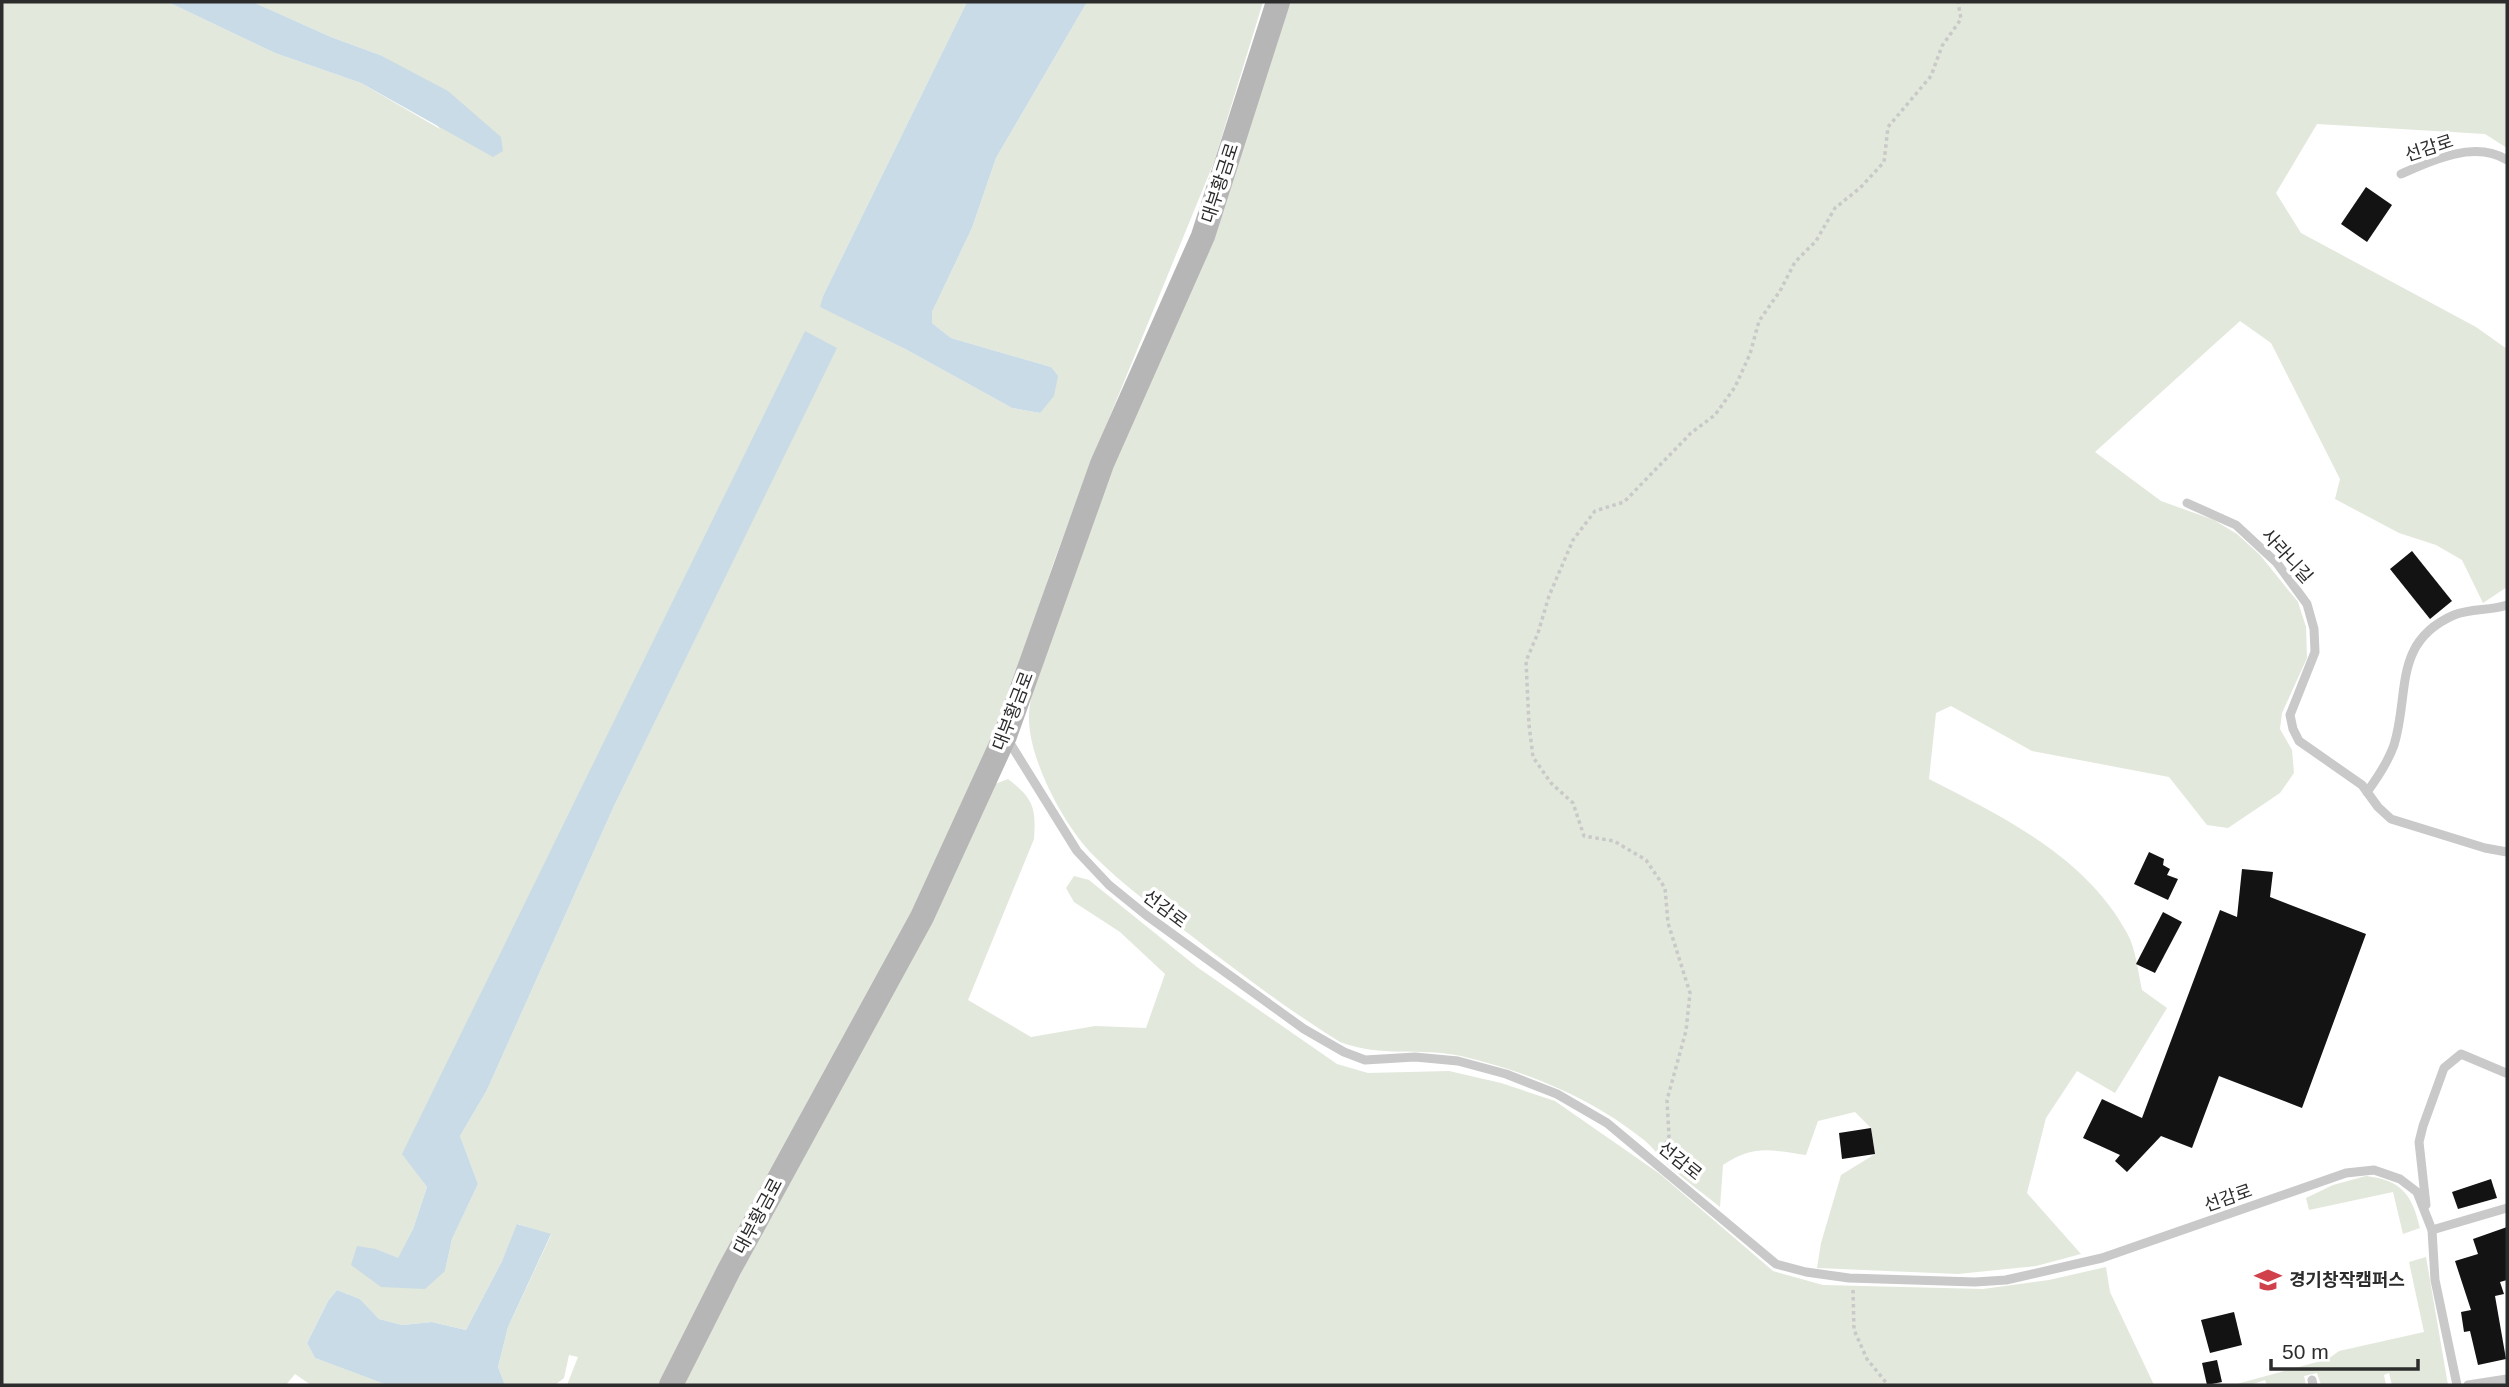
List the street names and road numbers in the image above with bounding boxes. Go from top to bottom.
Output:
street label: 선감로 [2402,131,2456,165]
street label: 대부황금로 [1198,141,1242,225]
street label: 사라니길 [2257,525,2317,587]
street label: 대부황금로 [989,669,1037,753]
street label: 선감로 [1139,886,1191,932]
street label: 선감로 [1654,1138,1706,1184]
street label: 대부황금로 [730,1175,786,1257]
street label: 선감로 [2201,1180,2255,1216]

